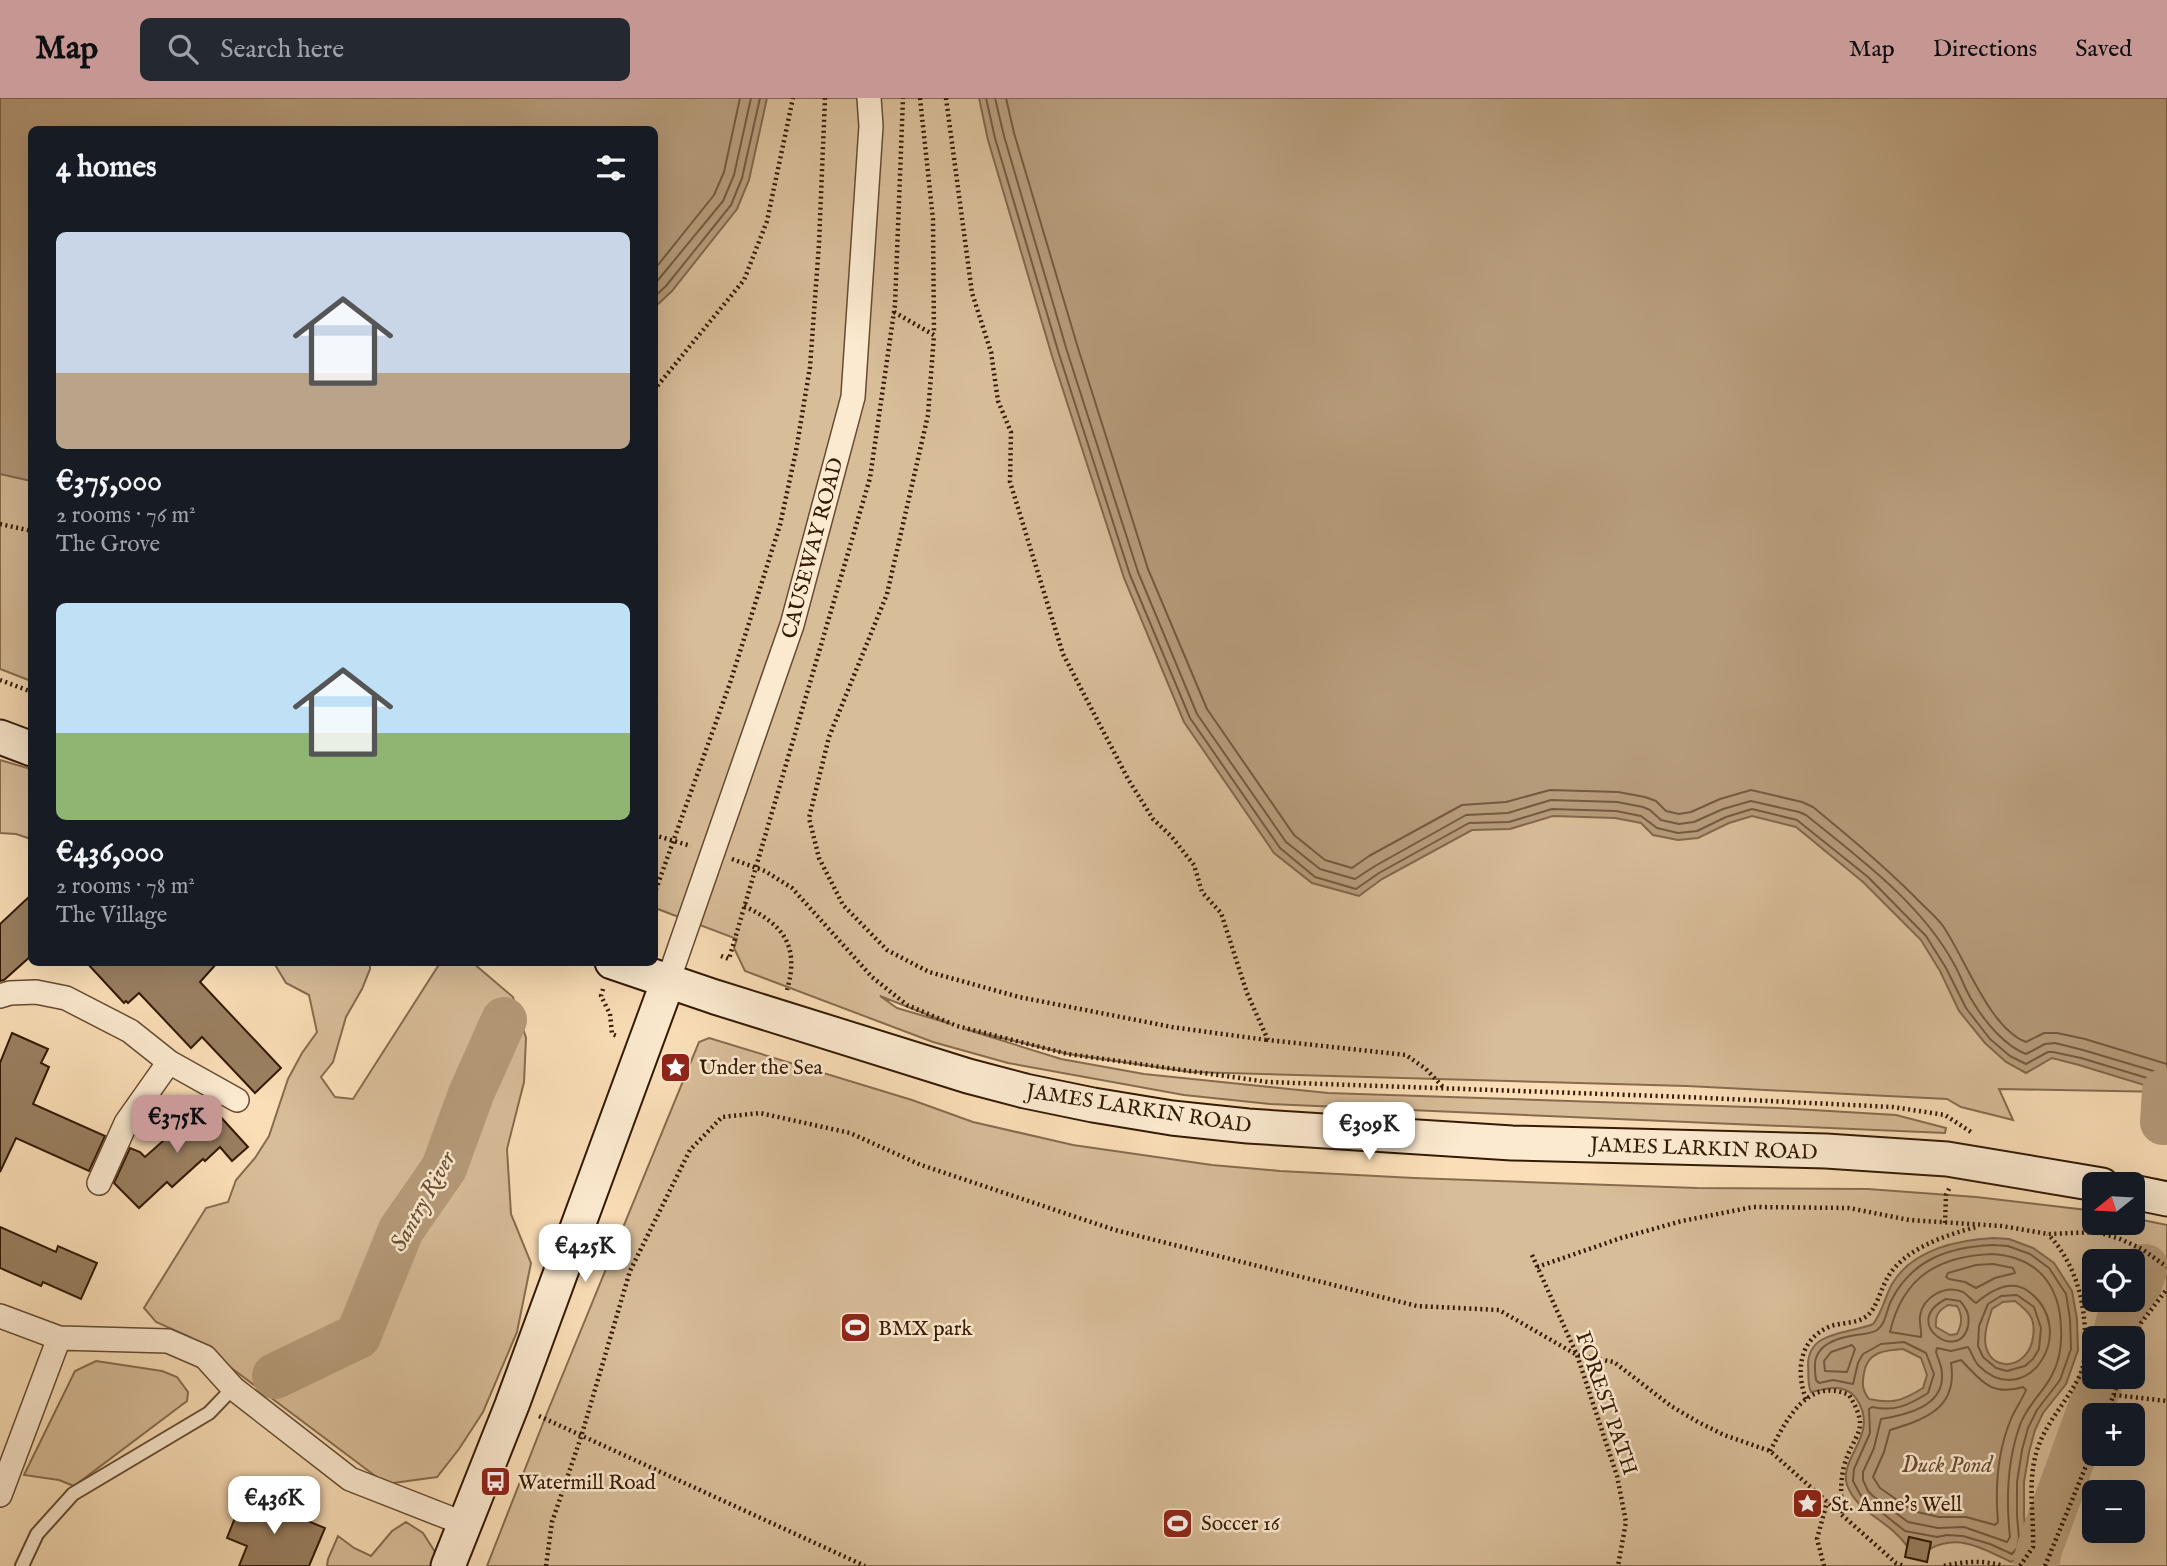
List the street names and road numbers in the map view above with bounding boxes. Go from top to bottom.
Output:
street label: CAUSEWAY ROAD [776,455,851,642]
street label: JAMES LARKIN ROAD [1022,1078,1253,1141]
street label: JAMES LARKIN ROAD [1588,1132,1818,1167]
street label: FOREST PATH [1568,1328,1643,1479]

